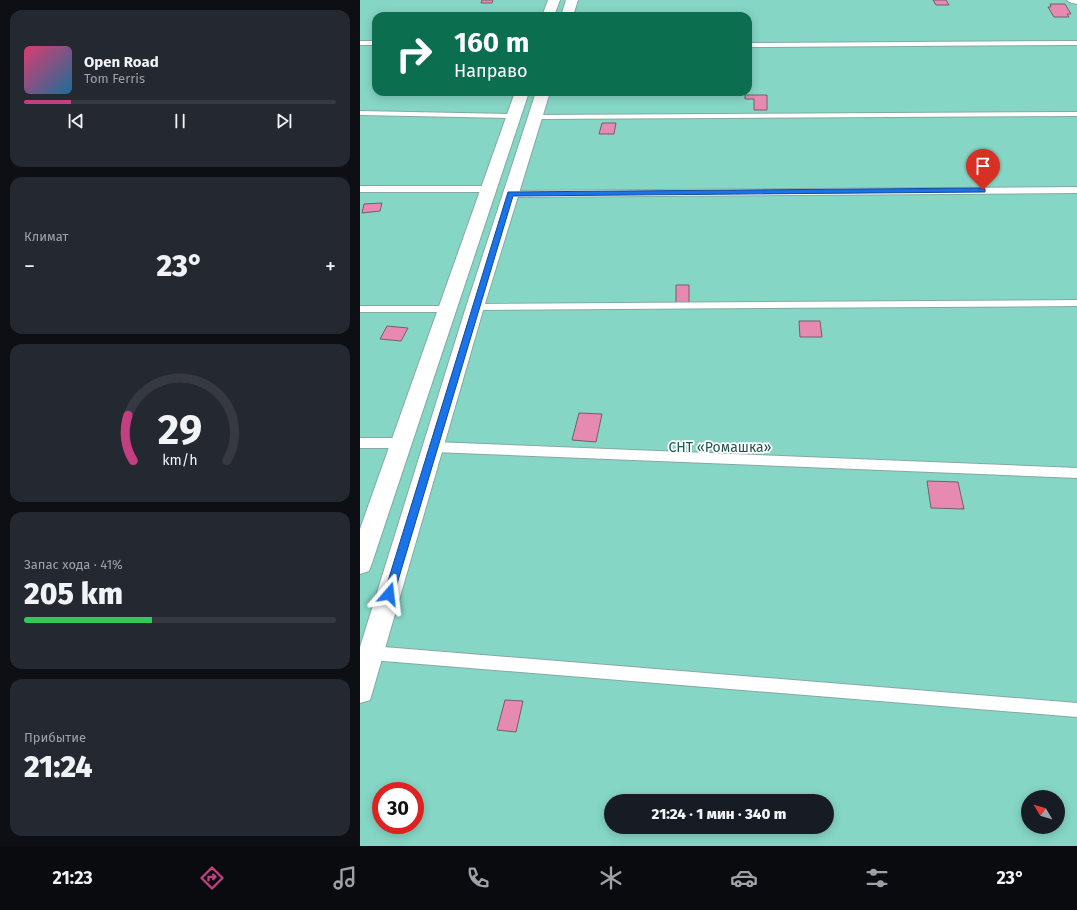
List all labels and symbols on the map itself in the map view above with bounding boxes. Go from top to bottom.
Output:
pin [966,149,1000,190]
park label: СНТ «Ромашка» [669,439,772,456]
position arrow [368,573,410,615]
speed limit sign: 30 [372,782,424,834]
north arrow [1021,790,1065,834]

